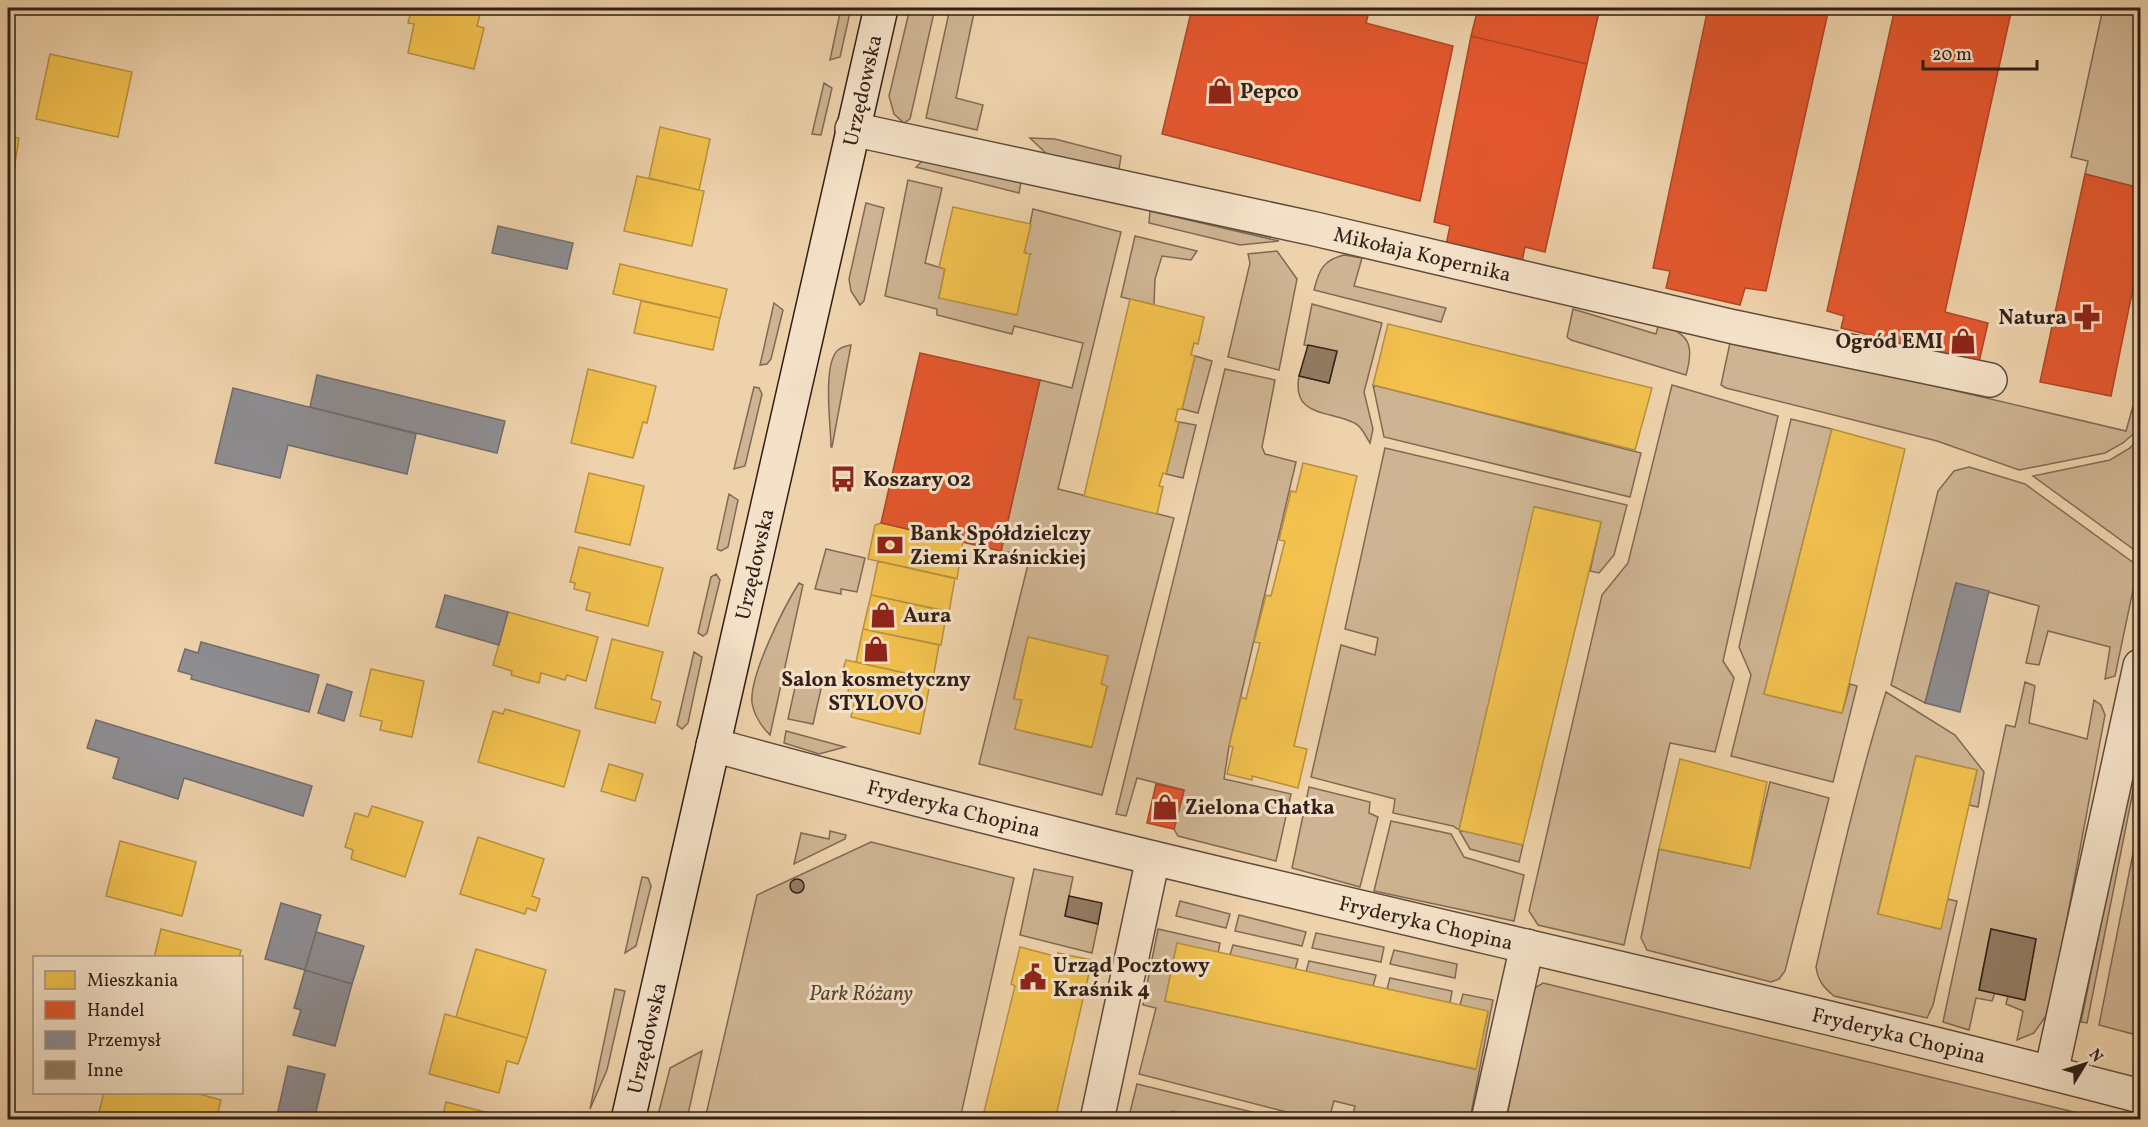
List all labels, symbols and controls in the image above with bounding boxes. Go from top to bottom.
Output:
street label: Urzędowska [837,32,890,149]
scale bar [1923,33,2037,71]
text: 20 m [1932,43,1972,68]
shop icon: Pepco [1205,76,1235,106]
place label: Pepco [1240,78,1299,107]
street label: Mikołaja Kopernika [1330,221,1514,290]
pharmacy icon: Natura [2072,302,2102,332]
place label: Natura [1998,304,2067,333]
shop icon: Ogród EMI [1948,326,1978,356]
place label: Ogród EMI [1835,328,1943,357]
bus stop icon: Koszary 02 [828,464,858,494]
place label: Koszary 02 [863,466,971,495]
street label: Urzędowska [729,506,783,623]
place label: Bank Spółdzielczy Ziemi Kraśnickiej [910,520,1091,573]
bank icon: Bank Spółdzielczy Ziemi Kraśnickiej [875,530,905,560]
shop icon: Aura [868,600,898,630]
place label: Aura [903,602,952,631]
shop icon: Salon kosmetyczny STYLOVO [861,634,891,664]
place label: Salon kosmetyczny STYLOVO [781,666,971,719]
street label: Fryderyka Chopina [864,774,1043,846]
shop icon: Zielona Chatka [1150,792,1180,822]
place label: Zielona Chatka [1185,794,1335,823]
street label: Fryderyka Chopina [1336,890,1516,959]
place label: Urząd Pocztowy Kraśnik 4 [1053,952,1210,1005]
legend [33,956,243,1094]
public building icon: Urząd Pocztowy Kraśnik 4 [1018,962,1048,992]
text: Mieszkania [87,969,178,994]
street label: Urzędowska [621,980,675,1097]
park label: Park Różany [809,980,914,1009]
text: Handel [87,999,144,1024]
street label: Fryderyka Chopina [1809,1001,1989,1072]
text: Przemysł [87,1029,161,1054]
north arrow [2055,1034,2115,1094]
text: N [2083,1045,2108,1068]
text: Inne [87,1059,123,1084]

